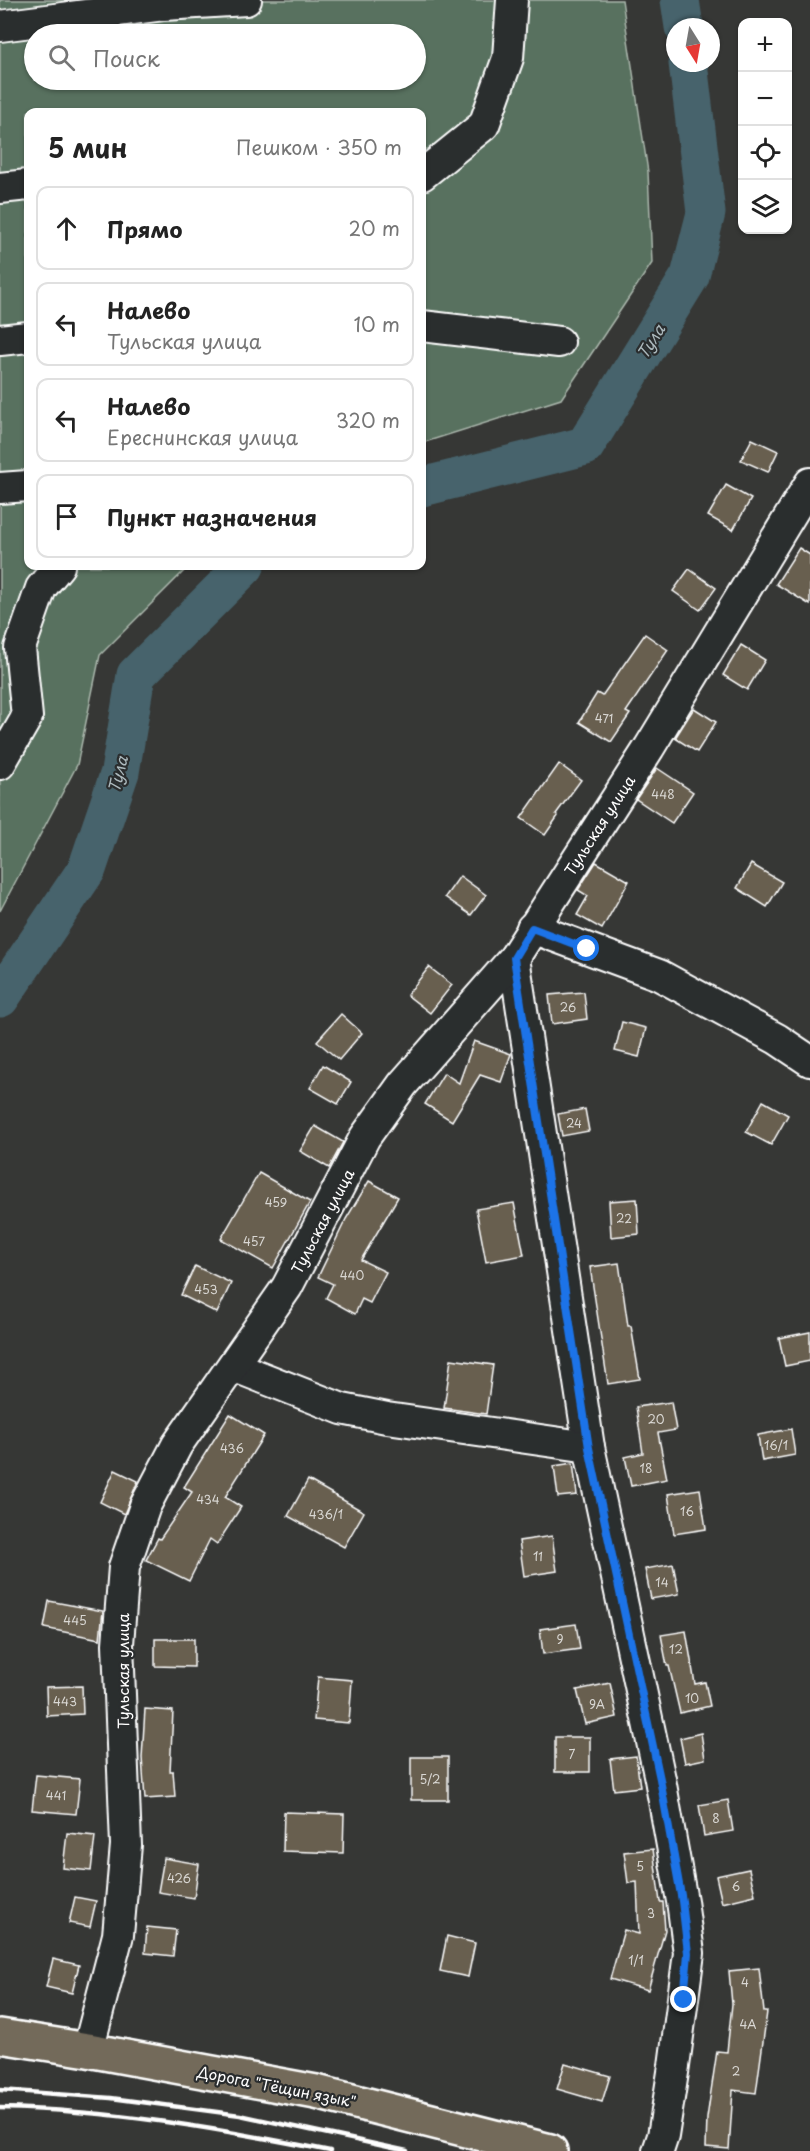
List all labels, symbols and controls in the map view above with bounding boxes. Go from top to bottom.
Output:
north arrow [666,18,720,72]
map controls [738,18,792,234]
button: + [738,18,792,72]
search box [24,24,426,90]
icon: search [45,41,78,74]
text: Поиск [93,41,160,74]
button: − [738,72,792,126]
button: locate [738,126,792,180]
text: 5 мин [48,128,127,167]
text: Пешком · 350 m [236,132,402,162]
button: layers [738,180,792,234]
icon: ahead [50,212,83,245]
text: Прямо [107,212,182,245]
text: 20 m [348,213,400,243]
text: Налево [107,293,190,326]
icon: left [50,308,83,341]
text: 10 m [353,309,400,339]
water label: Тула [630,318,670,363]
text: Тульская улица [107,326,261,356]
text: Налево [107,389,190,422]
icon: left [50,404,83,437]
text: 320 m [336,405,400,435]
text: Ереснинская улица [107,422,298,452]
icon: arrive [50,500,83,533]
text: Пункт назначения [107,500,317,533]
house number: 471 [595,709,613,727]
water label: Тула [101,752,133,795]
street label: Тульская улица [558,770,640,880]
house number: 448 [651,785,675,803]
route start [573,935,599,961]
house number: 26 [560,998,576,1016]
house number: 24 [566,1114,582,1132]
street label: Тульская улица [285,1164,360,1277]
house number: 459 [265,1193,287,1211]
house number: 22 [616,1209,632,1227]
house number: 457 [243,1232,265,1250]
house number: 440 [340,1266,365,1284]
house number: 453 [194,1280,218,1298]
house number: 20 [647,1410,665,1428]
house number: 16/1 [764,1436,788,1454]
house number: 436 [220,1439,244,1457]
house number: 18 [640,1459,652,1477]
house number: 434 [196,1490,220,1508]
house number: 16 [680,1502,694,1520]
house number: 436/1 [309,1505,343,1523]
house number: 11 [533,1547,543,1565]
house number: 14 [655,1573,669,1591]
house number: 445 [63,1611,87,1629]
street label: Тульская улица [111,1613,134,1729]
house number: 9 [556,1630,564,1648]
house number: 12 [669,1640,683,1658]
house number: 10 [685,1689,699,1707]
house number: 443 [53,1692,77,1710]
house number: 9А [589,1695,605,1713]
house number: 7 [569,1745,576,1763]
house number: 5/2 [419,1770,441,1788]
house number: 441 [46,1786,66,1804]
house number: 8 [712,1809,720,1827]
house number: 5 [636,1857,644,1875]
house number: 426 [167,1869,191,1887]
house number: 6 [732,1877,740,1895]
house number: 3 [647,1904,655,1922]
house number: 1/1 [628,1951,644,1969]
house number: 4 [741,1973,749,1991]
route end [670,1986,696,2012]
house number: 4А [739,2015,757,2033]
street label: Дорога "Тёщин язык" [195,2059,358,2113]
house number: 2 [732,2062,740,2080]

